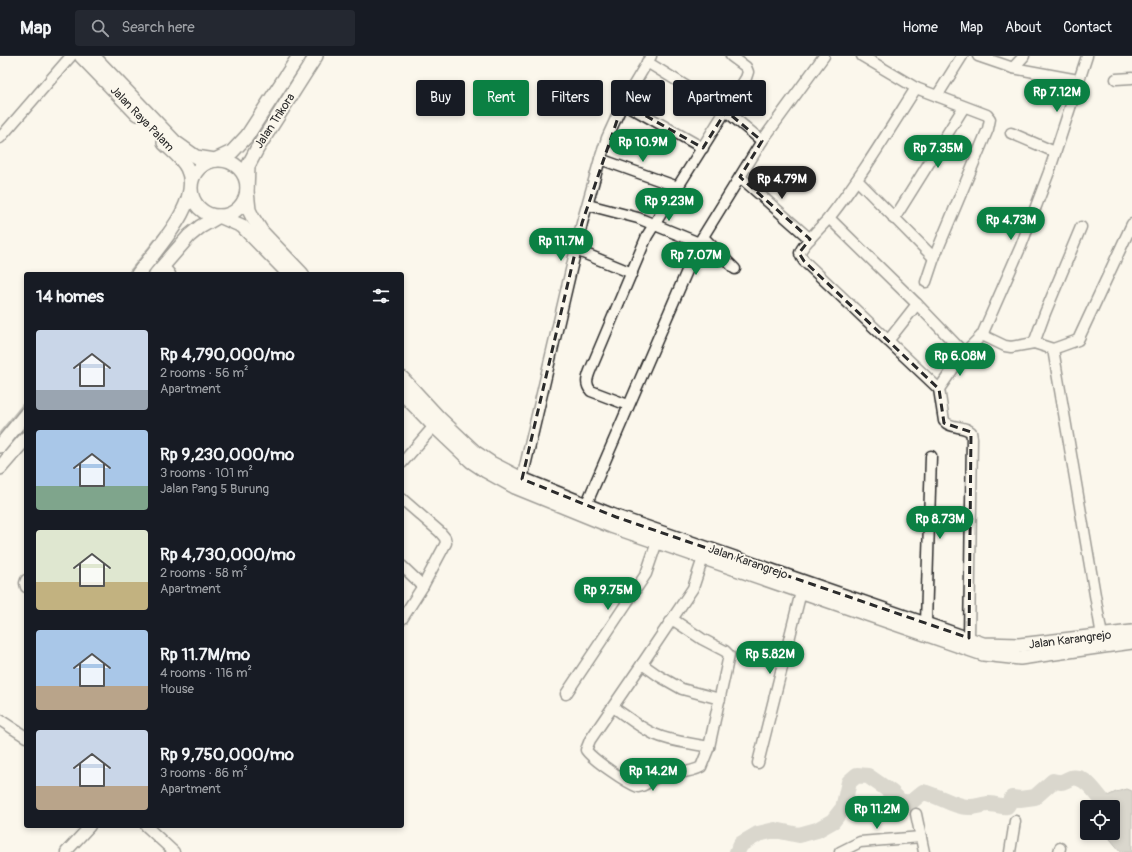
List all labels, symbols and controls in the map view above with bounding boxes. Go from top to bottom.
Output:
search box [75,10,355,46]
text: Map [20,16,51,40]
icon: search [89,17,111,39]
text: Search here [121,18,195,37]
text: Home [903,19,938,36]
text: Map [960,19,983,36]
text: About [1005,19,1041,36]
text: Contact [1063,19,1112,36]
pin: Rp 7.12M [1016,79,1098,113]
chip: Buy [416,80,465,116]
chip: Rent [473,80,529,116]
chip: Filters [537,80,603,116]
chip: New [611,80,665,116]
chip: Apartment [673,80,766,116]
street label: Jalan Raya Palam [107,83,177,155]
text: Rp 7.12M [1033,84,1081,100]
street label: Jalan Trikora [252,90,299,151]
pin: Rp 10.9M [602,129,684,163]
text: Rp 10.9M [618,134,668,150]
pin: Rp 7.35M [897,135,979,169]
text: Rp 7.35M [913,140,963,156]
pin: Rp 4.79M [741,166,823,200]
text: Rp 4.79M [757,171,807,187]
pin: Rp 9.23M [628,188,710,222]
text: Rp 9.23M [644,193,694,209]
pin: Rp 4.73M [970,207,1052,241]
text: Rp 4.73M [986,212,1036,228]
pin: Rp 11.7M [520,228,602,262]
text: Rp 11.7M [538,233,584,249]
pin: Rp 7.07M [655,242,737,276]
text: Rp 7.07M [670,247,722,263]
icon: filters [370,285,392,307]
text: 14 homes [36,286,104,307]
pin: Rp 6.08M [919,343,1001,377]
text: Rp 4,790,000/mo [160,344,295,365]
icon: home [68,346,116,394]
text: Rp 6.08M [934,348,986,364]
text: 2 rooms · 56 m² [160,365,248,381]
text: Apartment [160,381,221,397]
text: Rp 9,230,000/mo [160,444,294,465]
icon: home [68,446,116,494]
text: 3 rooms · 101 m² [160,465,253,481]
text: Jalan Pang 5 Burung [160,481,269,497]
pin: Rp 8.73M [899,506,981,540]
text: Rp 8.73M [915,511,965,527]
street label: Jalan Karangrejo [706,541,790,583]
text: Rp 4,730,000/mo [160,544,295,565]
icon: home [68,546,116,594]
text: 2 rooms · 58 m² [160,565,247,581]
pin: Rp 9.75M [567,577,649,611]
text: Apartment [160,581,221,597]
text: Rp 9.75M [583,582,633,598]
street label: Jalan Karangrejo [1028,627,1113,653]
pin: Rp 5.82M [729,641,811,675]
text: Rp 11.7M/mo [160,644,250,665]
icon: home [68,646,116,694]
text: Rp 5.82M [745,646,795,662]
text: 4 rooms · 116 m² [160,665,252,681]
text: House [160,681,194,697]
text: Rp 9,750,000/mo [160,744,294,765]
icon: home [68,746,116,794]
pin: Rp 14.2M [612,758,694,792]
text: Rp 14.2M [629,763,677,779]
text: 3 rooms · 86 m² [160,765,248,781]
text: Apartment [160,781,221,797]
pin: Rp 11.2M [836,796,918,830]
map controls [1080,800,1120,840]
button: locate [1080,800,1120,840]
text: Rp 11.2M [854,801,900,817]

